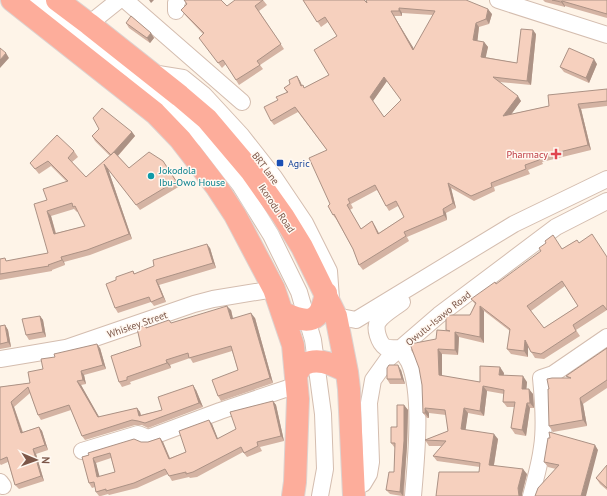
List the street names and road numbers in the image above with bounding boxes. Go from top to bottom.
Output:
street label: BRT lane [249,149,282,187]
street label: Ikorodu Road [255,181,298,235]
street label: Owutu-Isawo Road [403,288,474,349]
street label: Whiskey Street [105,308,169,341]

